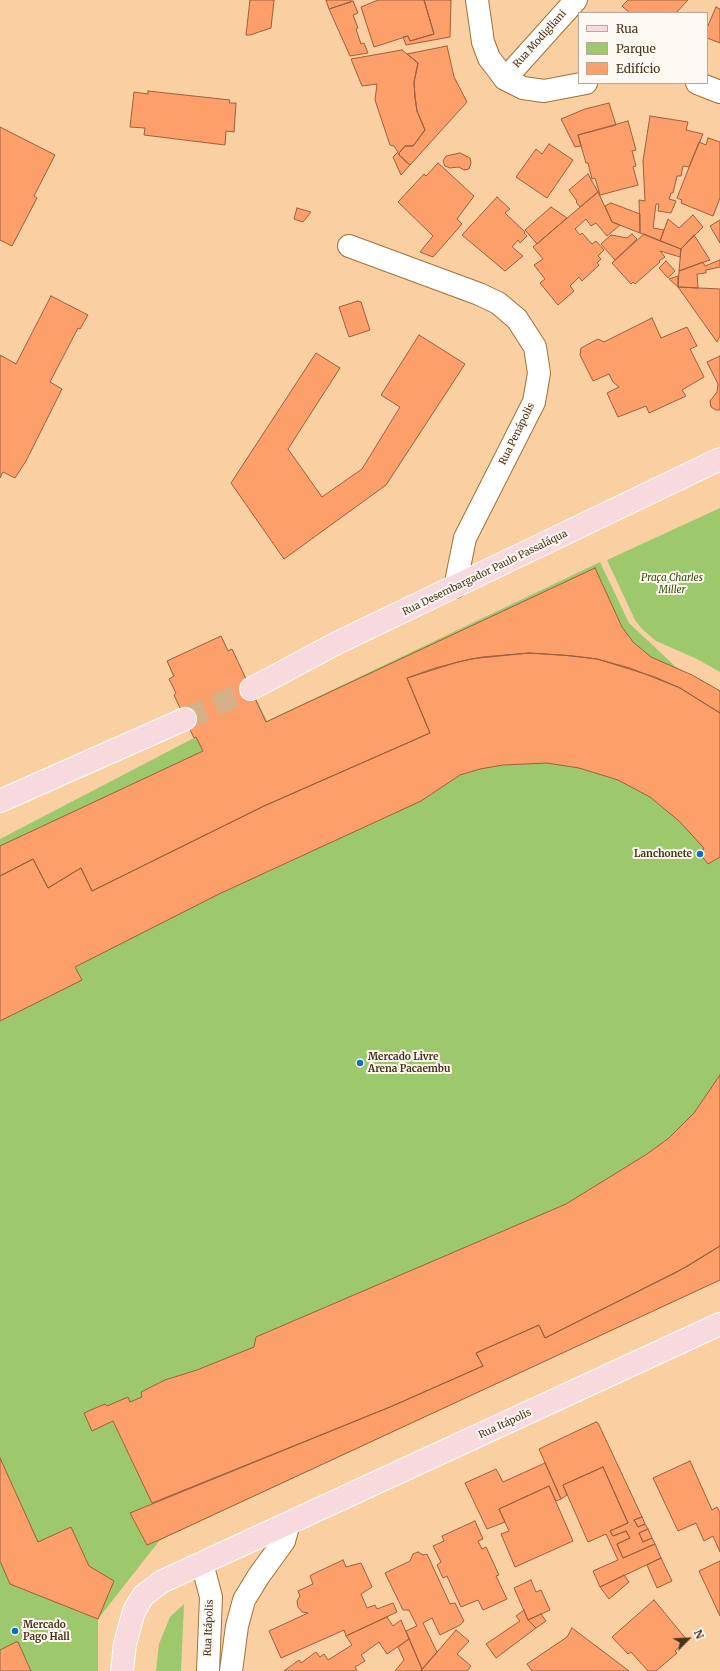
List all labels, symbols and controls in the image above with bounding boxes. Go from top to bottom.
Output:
street label: Rua Modigliani [511,8,569,70]
legend [578,12,708,84]
text: Rua [616,21,638,36]
text: Parque [616,41,656,56]
text: Edifício [616,61,660,76]
street label: Rua Penápolis [497,401,537,467]
street label: Rua Desembargador Paulo Passaláqua [401,528,569,618]
park label: Praça Charles Miller [641,572,703,596]
place label: Lanchonete [634,848,692,860]
marker: Lanchonete [695,849,705,859]
place label: Mercado Livre Arena Pacaembu [368,1051,450,1074]
marker: Mercado Livre Arena Pacaembu [355,1058,365,1068]
street label: Rua Itápolis [477,1407,533,1441]
street label: Rua Itápolis [202,1599,216,1657]
place label: Mercado Pago Hall [23,1619,70,1642]
north arrow [668,1619,708,1659]
marker: Mercado Pago Hall [10,1626,20,1636]
text: N [691,1627,707,1641]

